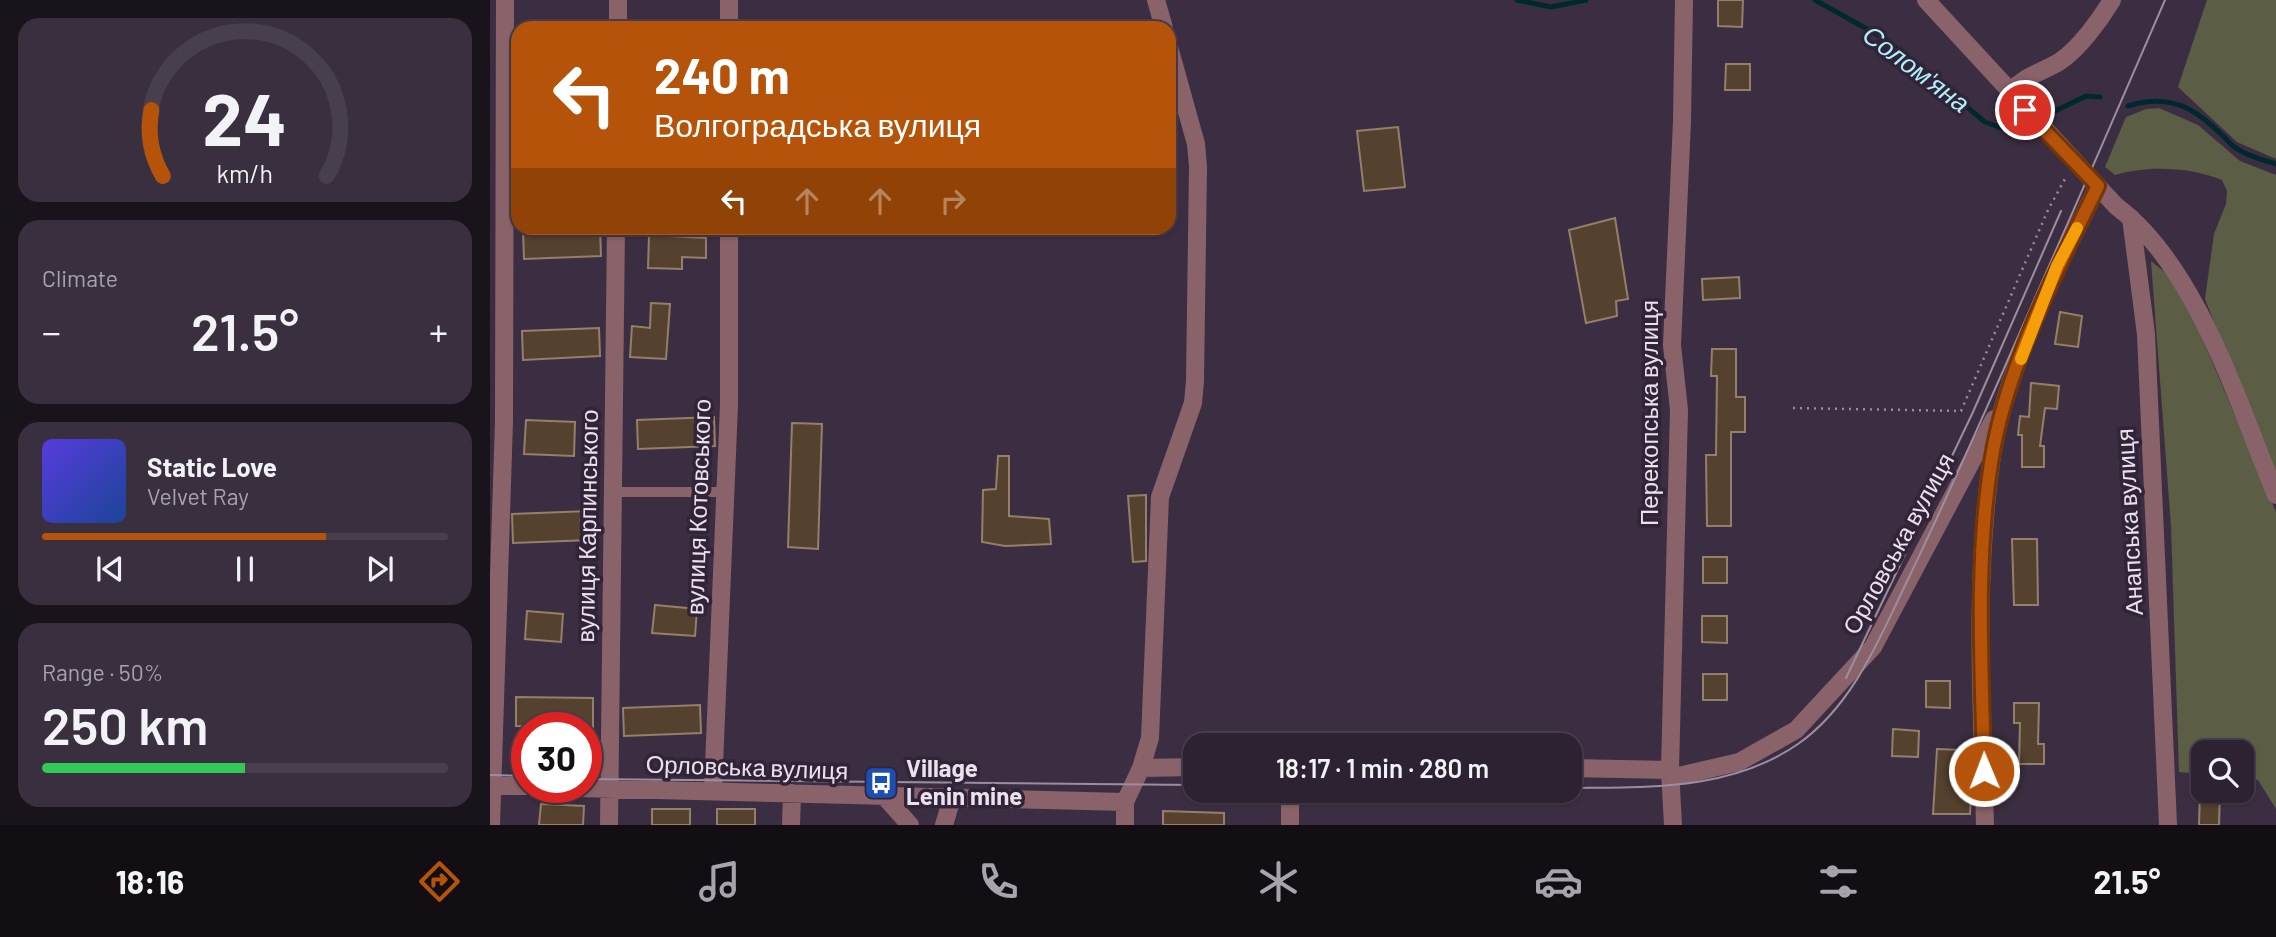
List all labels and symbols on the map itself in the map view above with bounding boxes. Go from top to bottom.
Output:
water label: Солом'яна [1857,18,1976,118]
pin [1995,80,2055,140]
street label: Перекопська вулиця [1634,300,1663,526]
street label: вулиця Котовського [679,398,716,615]
street label: вулиця Карпинського [570,409,603,643]
street label: Анапська вулиця [2109,428,2148,616]
street label: Орловська вулиця [1836,448,1960,639]
speed limit sign: 30 [511,712,602,803]
position arrow [1947,734,2021,808]
street label: Орловська вулиця [645,748,849,785]
place label: Village Lenin mine [906,753,1022,810]
bus stop icon: Village Lenin mine [862,764,900,802]

